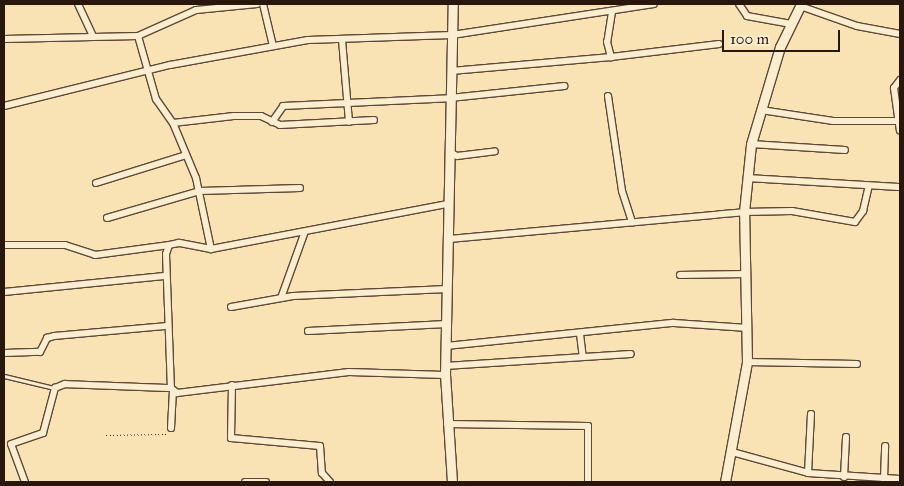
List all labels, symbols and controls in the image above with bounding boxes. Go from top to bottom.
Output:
scale bar [724,20,842,52]
text: 100 m [730,30,769,48]

